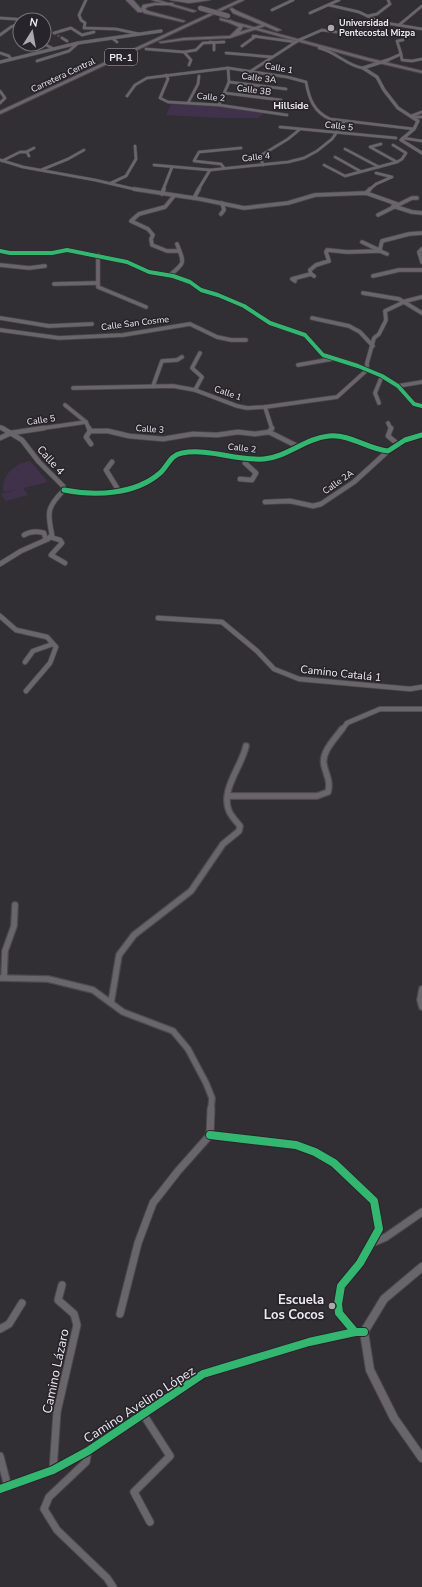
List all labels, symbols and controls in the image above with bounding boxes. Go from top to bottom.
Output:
north arrow [12,12,52,52]
text: N [28,15,39,31]
place label: Universidad Pentecostal Mizpa [339,17,415,39]
marker: Universidad Pentecostal Mizpa [326,23,336,33]
road number: PR-1 [105,49,137,65]
street label: Carretera Central [29,55,97,95]
street label: Calle 1 [264,60,294,76]
street label: Calle 3A [241,70,278,86]
street label: Calle 3B [236,82,272,98]
street label: Calle 2 [196,90,226,104]
district label: Hillside [273,99,309,113]
street label: Calle 5 [324,119,354,133]
street label: Calle 4 [241,149,271,164]
street label: Calle San Cosme [100,313,170,333]
street label: Calle 1 [213,383,243,403]
street label: Calle 5 [26,412,56,428]
street label: Calle 3 [135,422,165,436]
street label: Calle 2 [227,441,257,455]
street label: Calle 4 [33,442,68,479]
street label: Calle 2A [320,467,356,497]
street label: Camino Catalá 1 [300,662,382,685]
place label: Escuela Los Cocos [264,1291,324,1324]
marker: Escuela Los Cocos [327,1301,337,1311]
street label: Camino Lázaro [38,1327,74,1415]
street label: Camino Avelino López [80,1362,199,1448]

